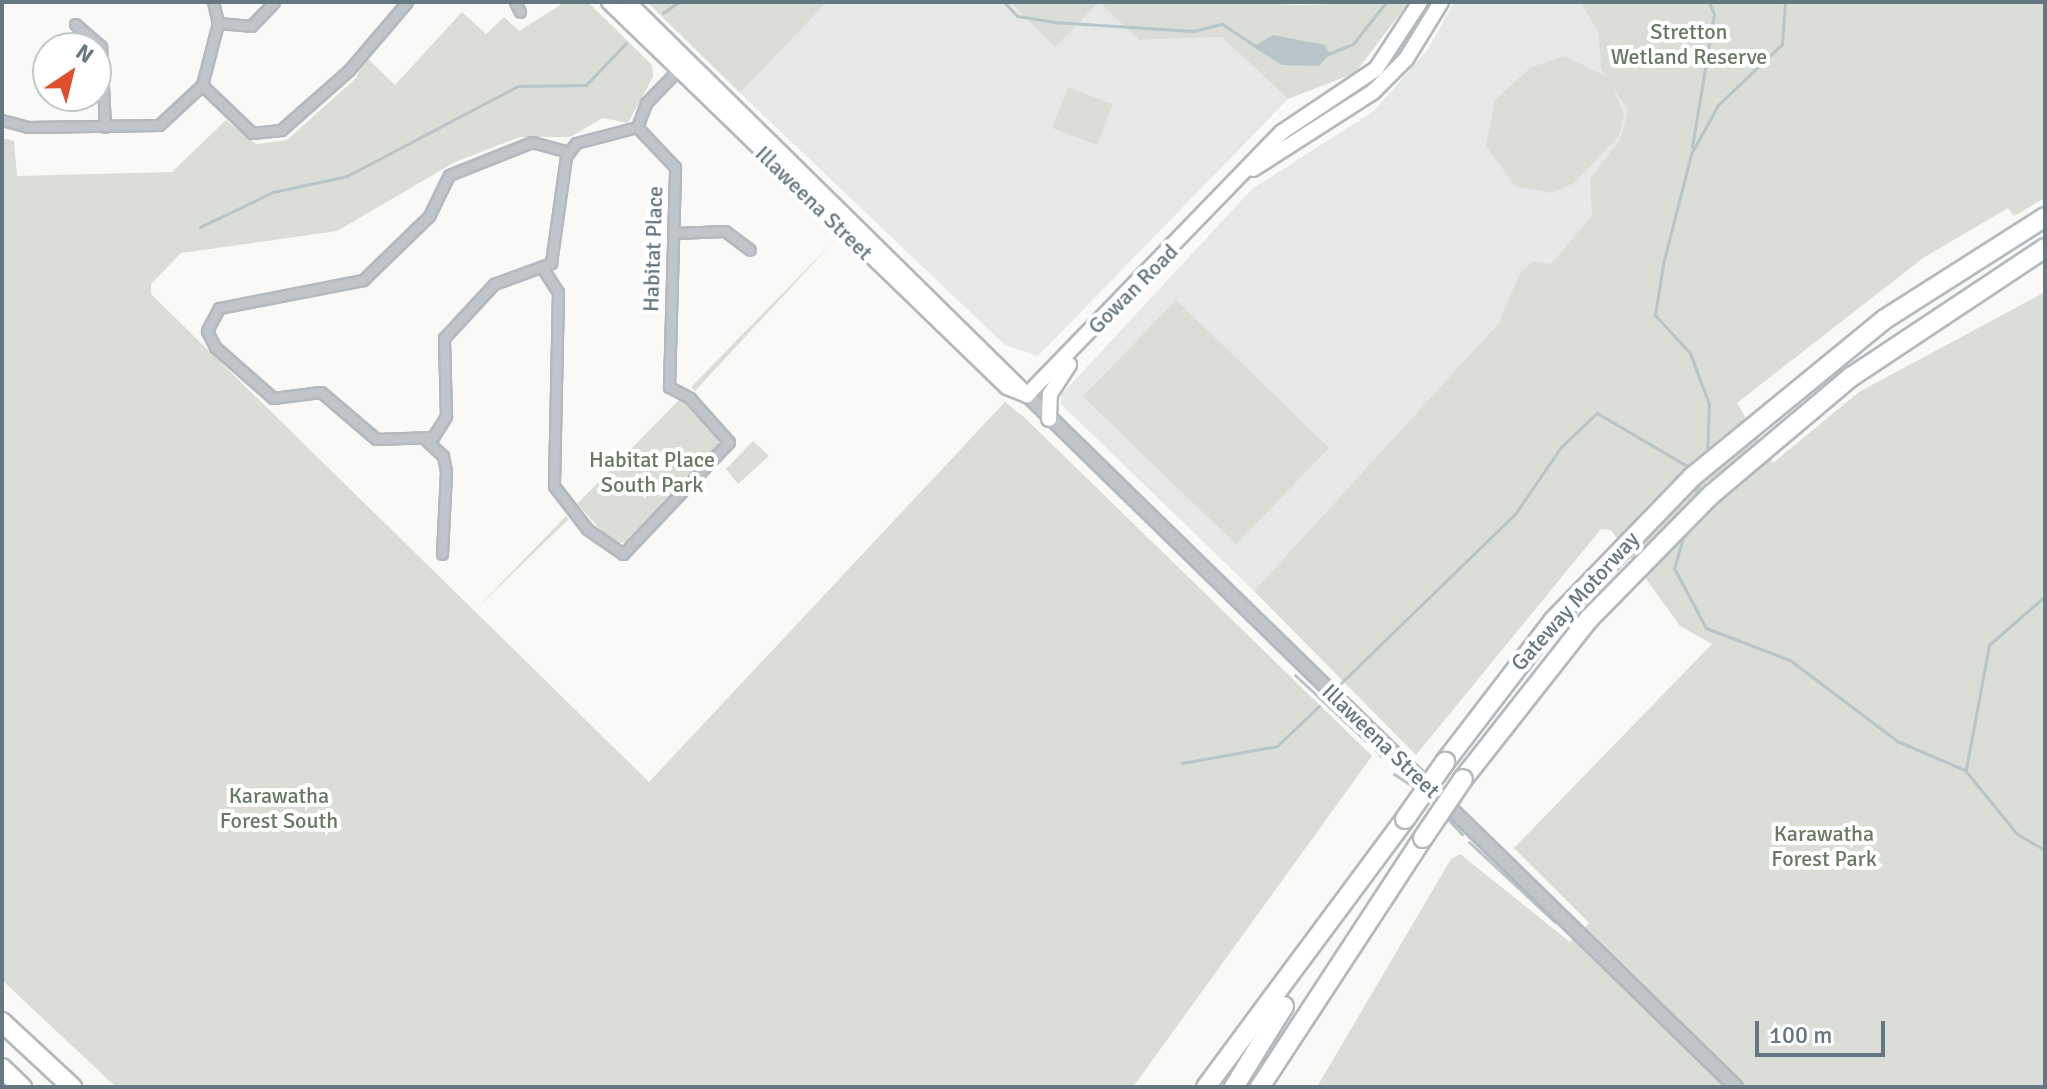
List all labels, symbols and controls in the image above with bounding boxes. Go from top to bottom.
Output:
park label: Stretton Wetland Reserve [1611,18,1767,70]
north arrow [32,32,112,112]
text: N [71,38,99,69]
street label: Illaweena Street [750,140,878,266]
street label: Habitat Place [638,186,668,312]
street label: Gowan Road [1083,239,1183,339]
park label: Habitat Place South Park [589,446,715,498]
street label: Gateway Motorway [1506,526,1644,676]
street label: Illaweena Street [1317,678,1445,804]
park label: Karawatha Forest South [220,782,338,834]
park label: Karawatha Forest Park [1771,820,1877,872]
scale bar [1759,1005,1889,1055]
text: 100 m [1769,1020,1832,1050]

